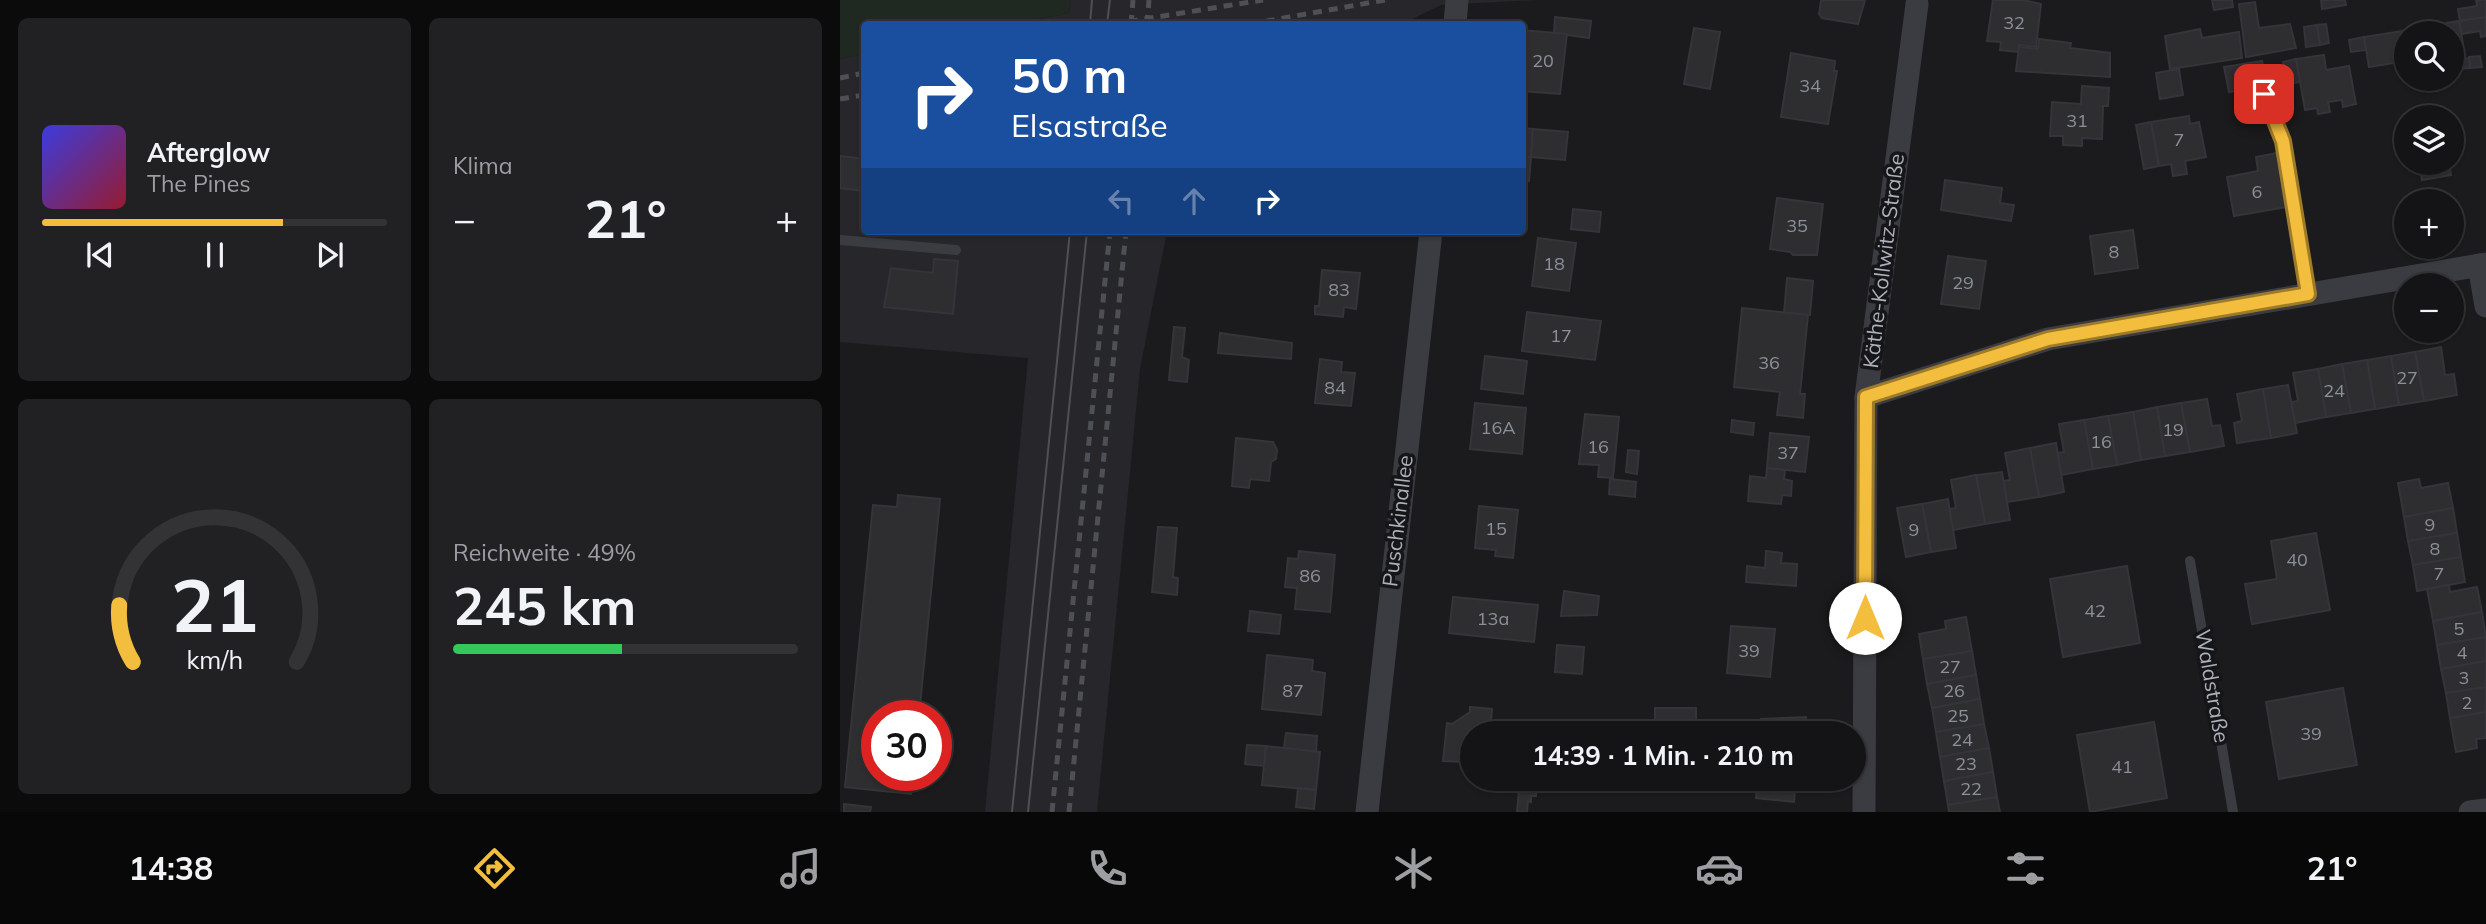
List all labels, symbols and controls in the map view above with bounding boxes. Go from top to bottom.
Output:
house number: 32 [2003,11,2025,34]
map controls [2394,21,2464,343]
button: search [2394,21,2464,91]
text: 50 m [1011,44,1127,105]
icon: right [896,49,987,140]
house number: 20 [1532,49,1554,72]
pin [2234,64,2294,124]
house number: 34 [1799,74,1821,97]
icon: arrive [2245,75,2283,113]
text: Elsastraße [1011,105,1168,145]
button: layers [2394,105,2464,175]
house number: 31 [2066,109,2088,132]
house number: 7 [2174,128,2184,151]
text: Afterglow [147,136,270,169]
text: Klima [453,151,513,180]
street label: Käthe-Kollwitz-Straße [1857,152,1909,370]
text: The Pines [147,169,251,198]
house number: 6 [2252,180,2262,203]
icon: left [1102,182,1140,220]
icon: ahead [1175,182,1213,220]
icon: right [1248,182,1286,220]
text: 21° [584,186,667,251]
button: + [2394,189,2464,259]
text: − [453,195,476,243]
text: + [775,195,798,243]
house number: 35 [1786,214,1808,237]
icon: previous [81,236,119,274]
icon: pause [196,236,234,274]
icon: next [311,236,349,274]
house number: 8 [2109,240,2119,263]
house number: 18 [1543,252,1565,275]
house number: 29 [1952,271,1974,294]
button: − [2394,273,2464,343]
house number: 83 [1328,278,1350,301]
house number: 17 [1550,324,1572,347]
house number: 36 [1758,351,1780,374]
house number: 27 [2396,366,2418,389]
house number: 84 [1324,376,1346,399]
house number: 24 [2323,379,2345,402]
house number: 16A [1481,416,1515,439]
house number: 19 [2162,418,2184,441]
house number: 16 [2090,430,2112,453]
house number: 16 [1587,435,1609,458]
house number: 37 [1777,441,1799,464]
street label: Puschkinallee [1376,454,1418,588]
house number: 9 [2425,513,2435,536]
house number: 15 [1485,517,1507,540]
house number: 9 [1909,518,1919,541]
house number: 8 [2430,537,2440,560]
text: Reichweite · 49% [453,538,636,567]
house number: 40 [2286,548,2308,571]
text: 21 [171,560,258,651]
house number: 7 [2434,562,2444,585]
house number: 86 [1299,564,1321,587]
text: 245 km [453,573,636,638]
position arrow [1828,581,1902,655]
house number: 42 [2084,599,2106,622]
house number: 13a [1477,607,1509,630]
house number: 5 [2454,617,2465,640]
street label: Waldstraße [2190,627,2236,745]
house number: 39 [1738,639,1760,662]
house number: 4 [2457,641,2468,664]
text: km/h [186,644,243,675]
house number: 27 [1939,655,1961,678]
house number: 3 [2459,666,2469,689]
house number: 87 [1282,679,1304,702]
house number: 26 [1943,679,1965,702]
house number: 2 [2462,691,2472,714]
speed limit sign: 30 [861,700,952,791]
house number: 25 [1947,704,1969,727]
house number: 39 [2300,722,2322,745]
house number: 24 [1951,728,1973,751]
text: 14:39 · 1 Min. · 210 m [1532,739,1794,772]
house number: 23 [1955,752,1977,775]
house number: 41 [2111,755,2133,778]
house number: 22 [1960,777,1982,800]
icon: directions [470,844,519,893]
icon: music [776,844,825,893]
icon: phone [1083,844,1132,893]
icon: climate [1389,844,1438,893]
icon: car [1695,844,1744,893]
icon: filters [2001,844,2050,893]
text: 14:38 [129,848,213,888]
text: 21° [2307,848,2357,888]

